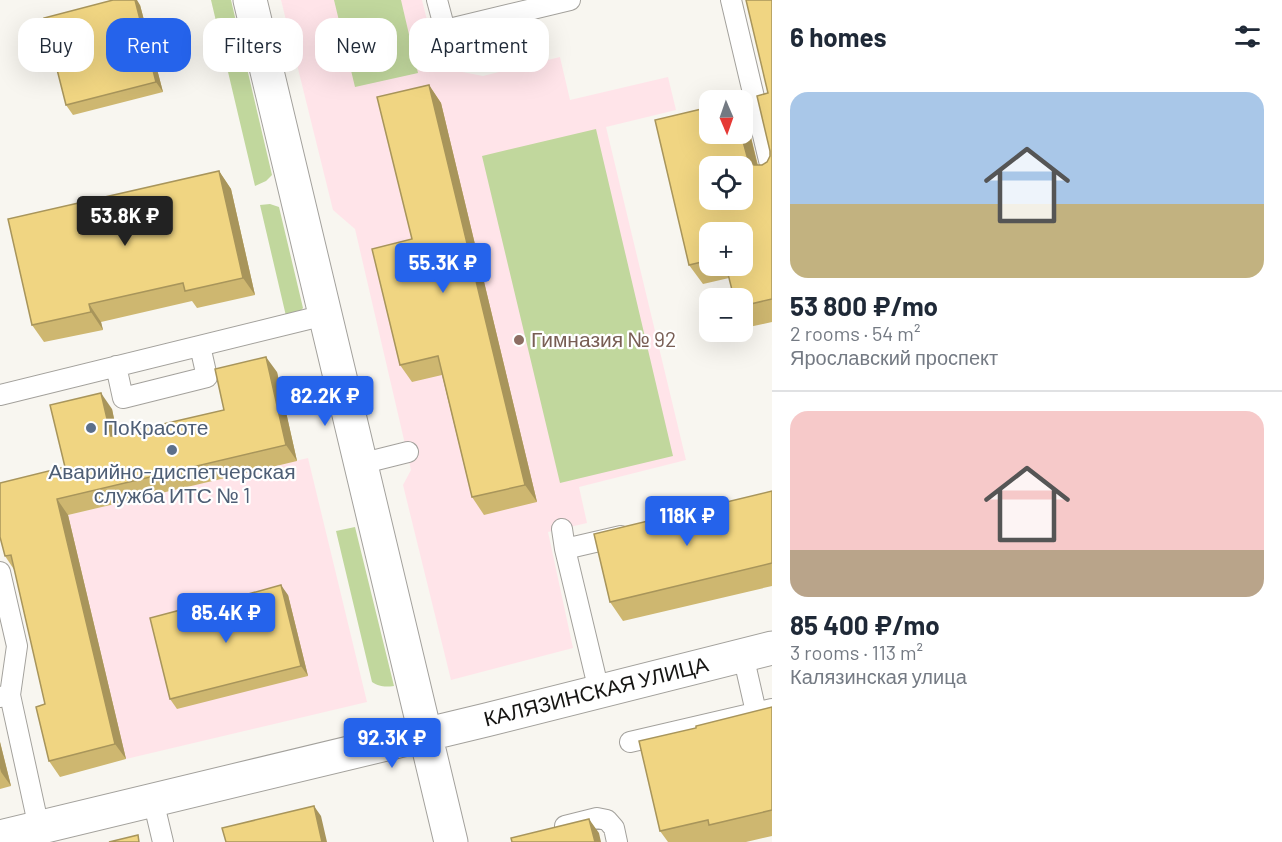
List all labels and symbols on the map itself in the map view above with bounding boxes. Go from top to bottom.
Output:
north arrow [699,90,753,144]
pin: 53.8K ₽ [70,196,180,247]
pin: 55.3K ₽ [388,243,498,294]
place label: Гимназия № 92 [531,326,676,351]
marker: Гимназия № 92 [512,333,526,347]
pin: 82.2K ₽ [270,376,380,427]
place label: ПоКрасоте [103,414,208,439]
marker: ПоКрасоте [84,421,98,435]
marker: Аварийно-диспетчерская служба ИТС № 1 [165,443,179,457]
place label: Аварийно-диспетчерская служба ИТС № 1 [48,458,296,507]
pin: 118K ₽ [638,496,736,547]
pin: 85.4K ₽ [171,593,281,644]
street label: КАЛЯЗИНСКАЯ УЛИЦА [481,651,710,731]
pin: 92.3K ₽ [337,718,447,769]

